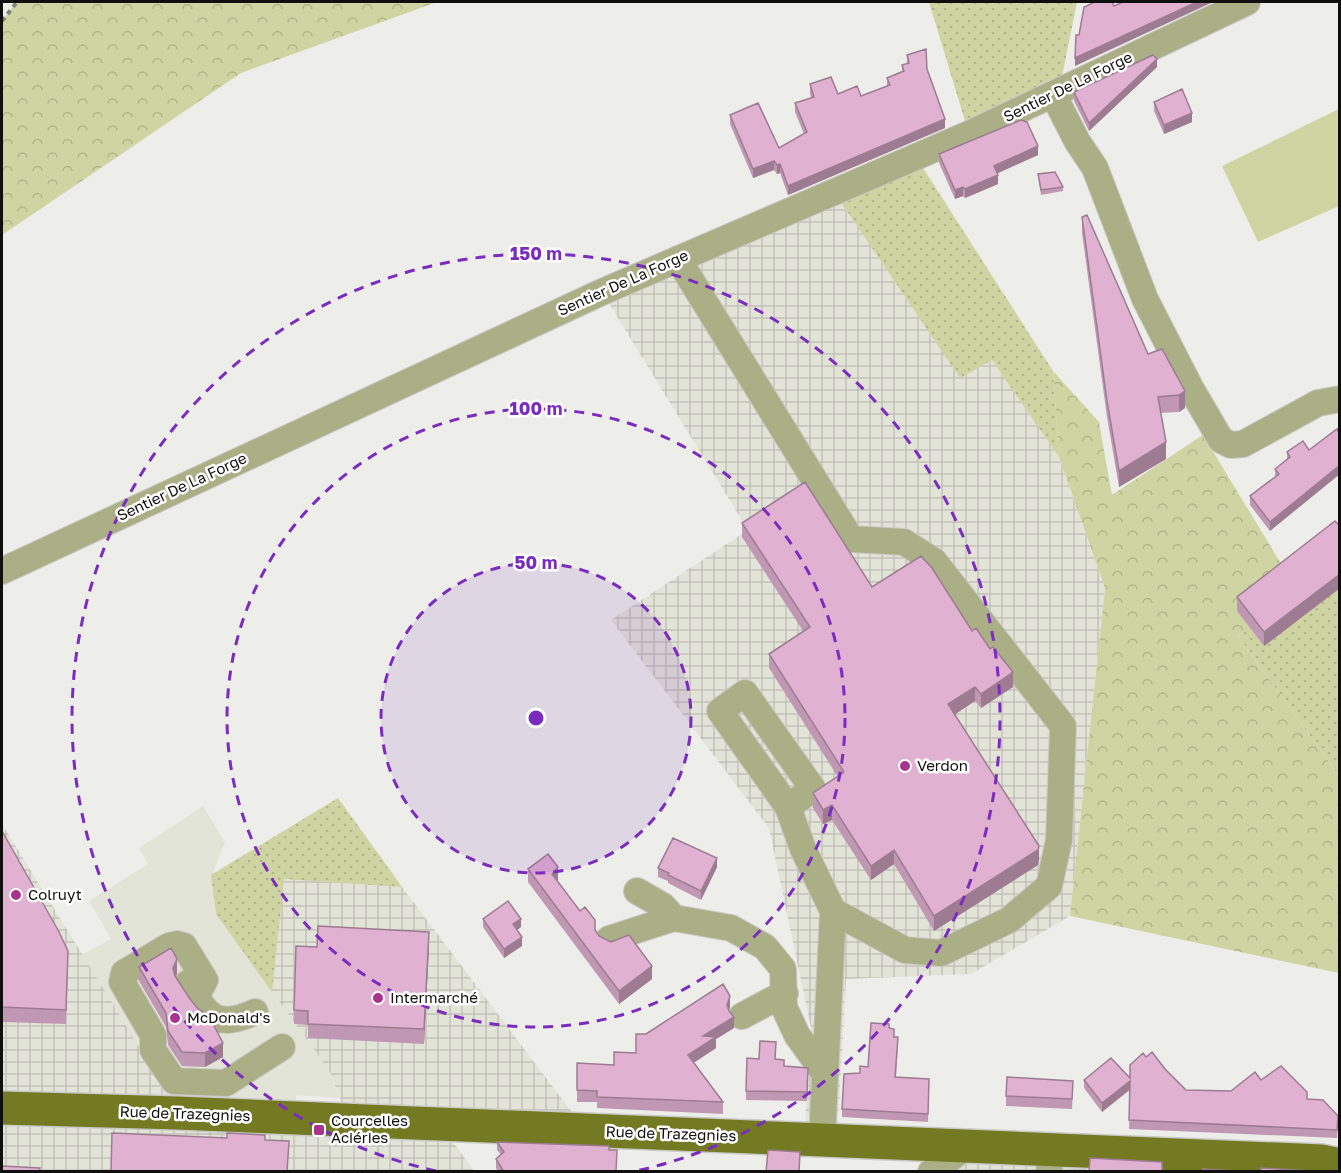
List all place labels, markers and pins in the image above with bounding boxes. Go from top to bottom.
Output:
centre of rings [526,708,546,728]
place label: Verdon [917,756,968,774]
marker: Verdon [898,759,912,773]
place label: Colruyt [28,885,82,903]
marker: Colruyt [9,888,23,902]
place label: Intermarché [390,988,478,1006]
marker: Intermarché [371,991,385,1005]
place label: McDonald's [187,1008,270,1026]
marker: McDonald's [168,1011,182,1025]
place label: Courcelles Aciéries [331,1111,408,1146]
marker: Courcelles Aciéries [312,1123,326,1137]

